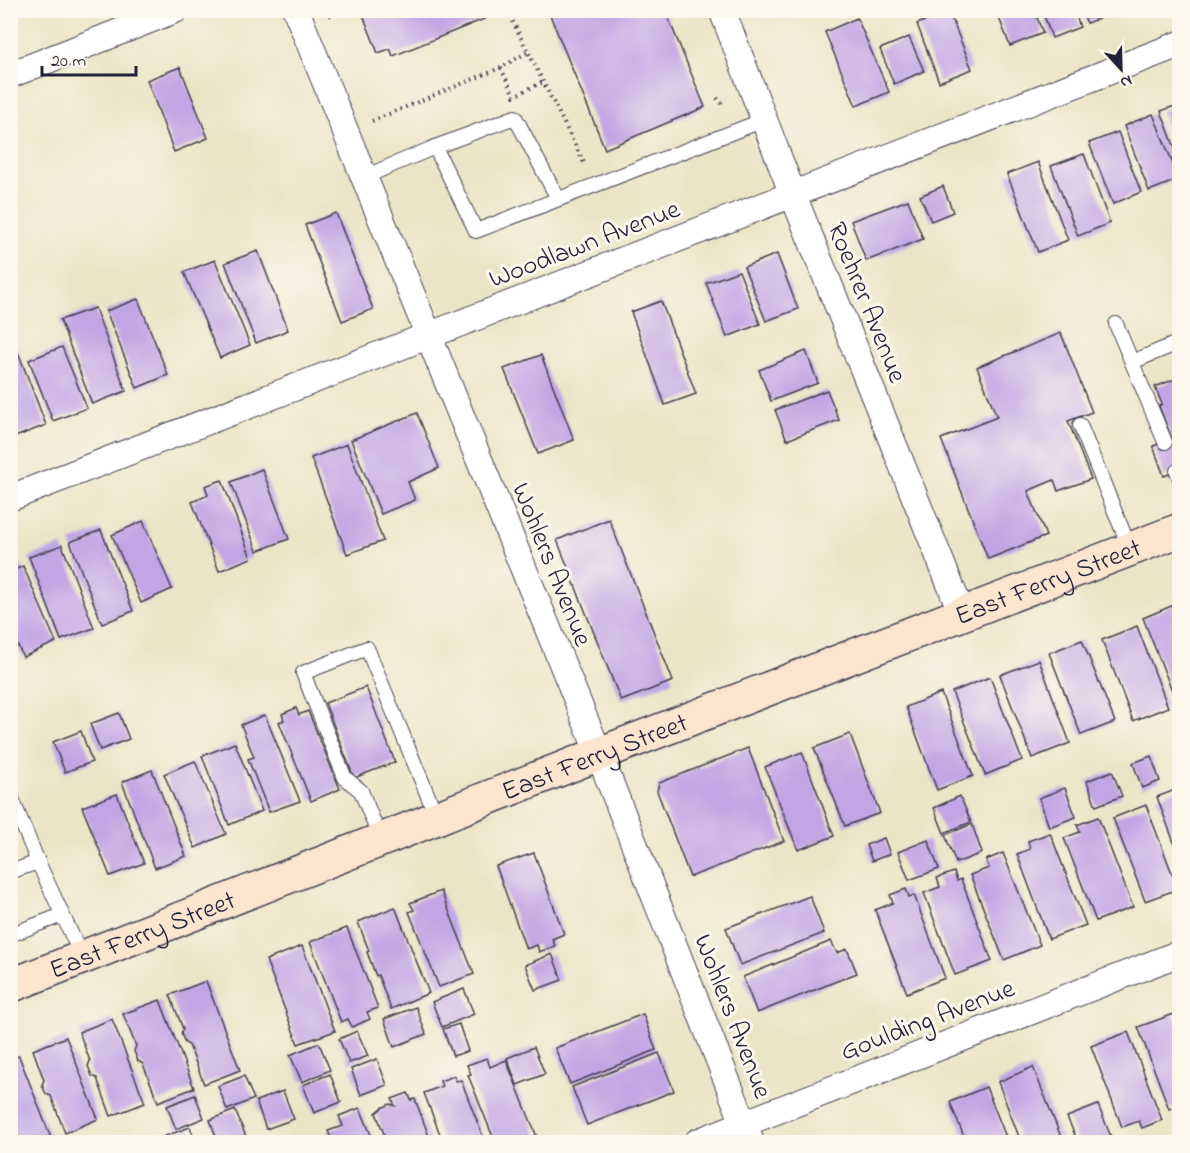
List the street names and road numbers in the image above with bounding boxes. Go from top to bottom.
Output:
street label: Woodlawn Avenue [484,191,687,300]
street label: Roehrer Avenue [816,217,916,390]
street label: Wohlers Avenue [500,477,602,653]
street label: East Ferry Street [950,530,1147,637]
street label: East Ferry Street [497,705,694,812]
street label: East Ferry Street [44,882,242,990]
street label: Wohlers Avenue [682,929,781,1106]
street label: Goulding Avenue [835,970,1022,1072]

